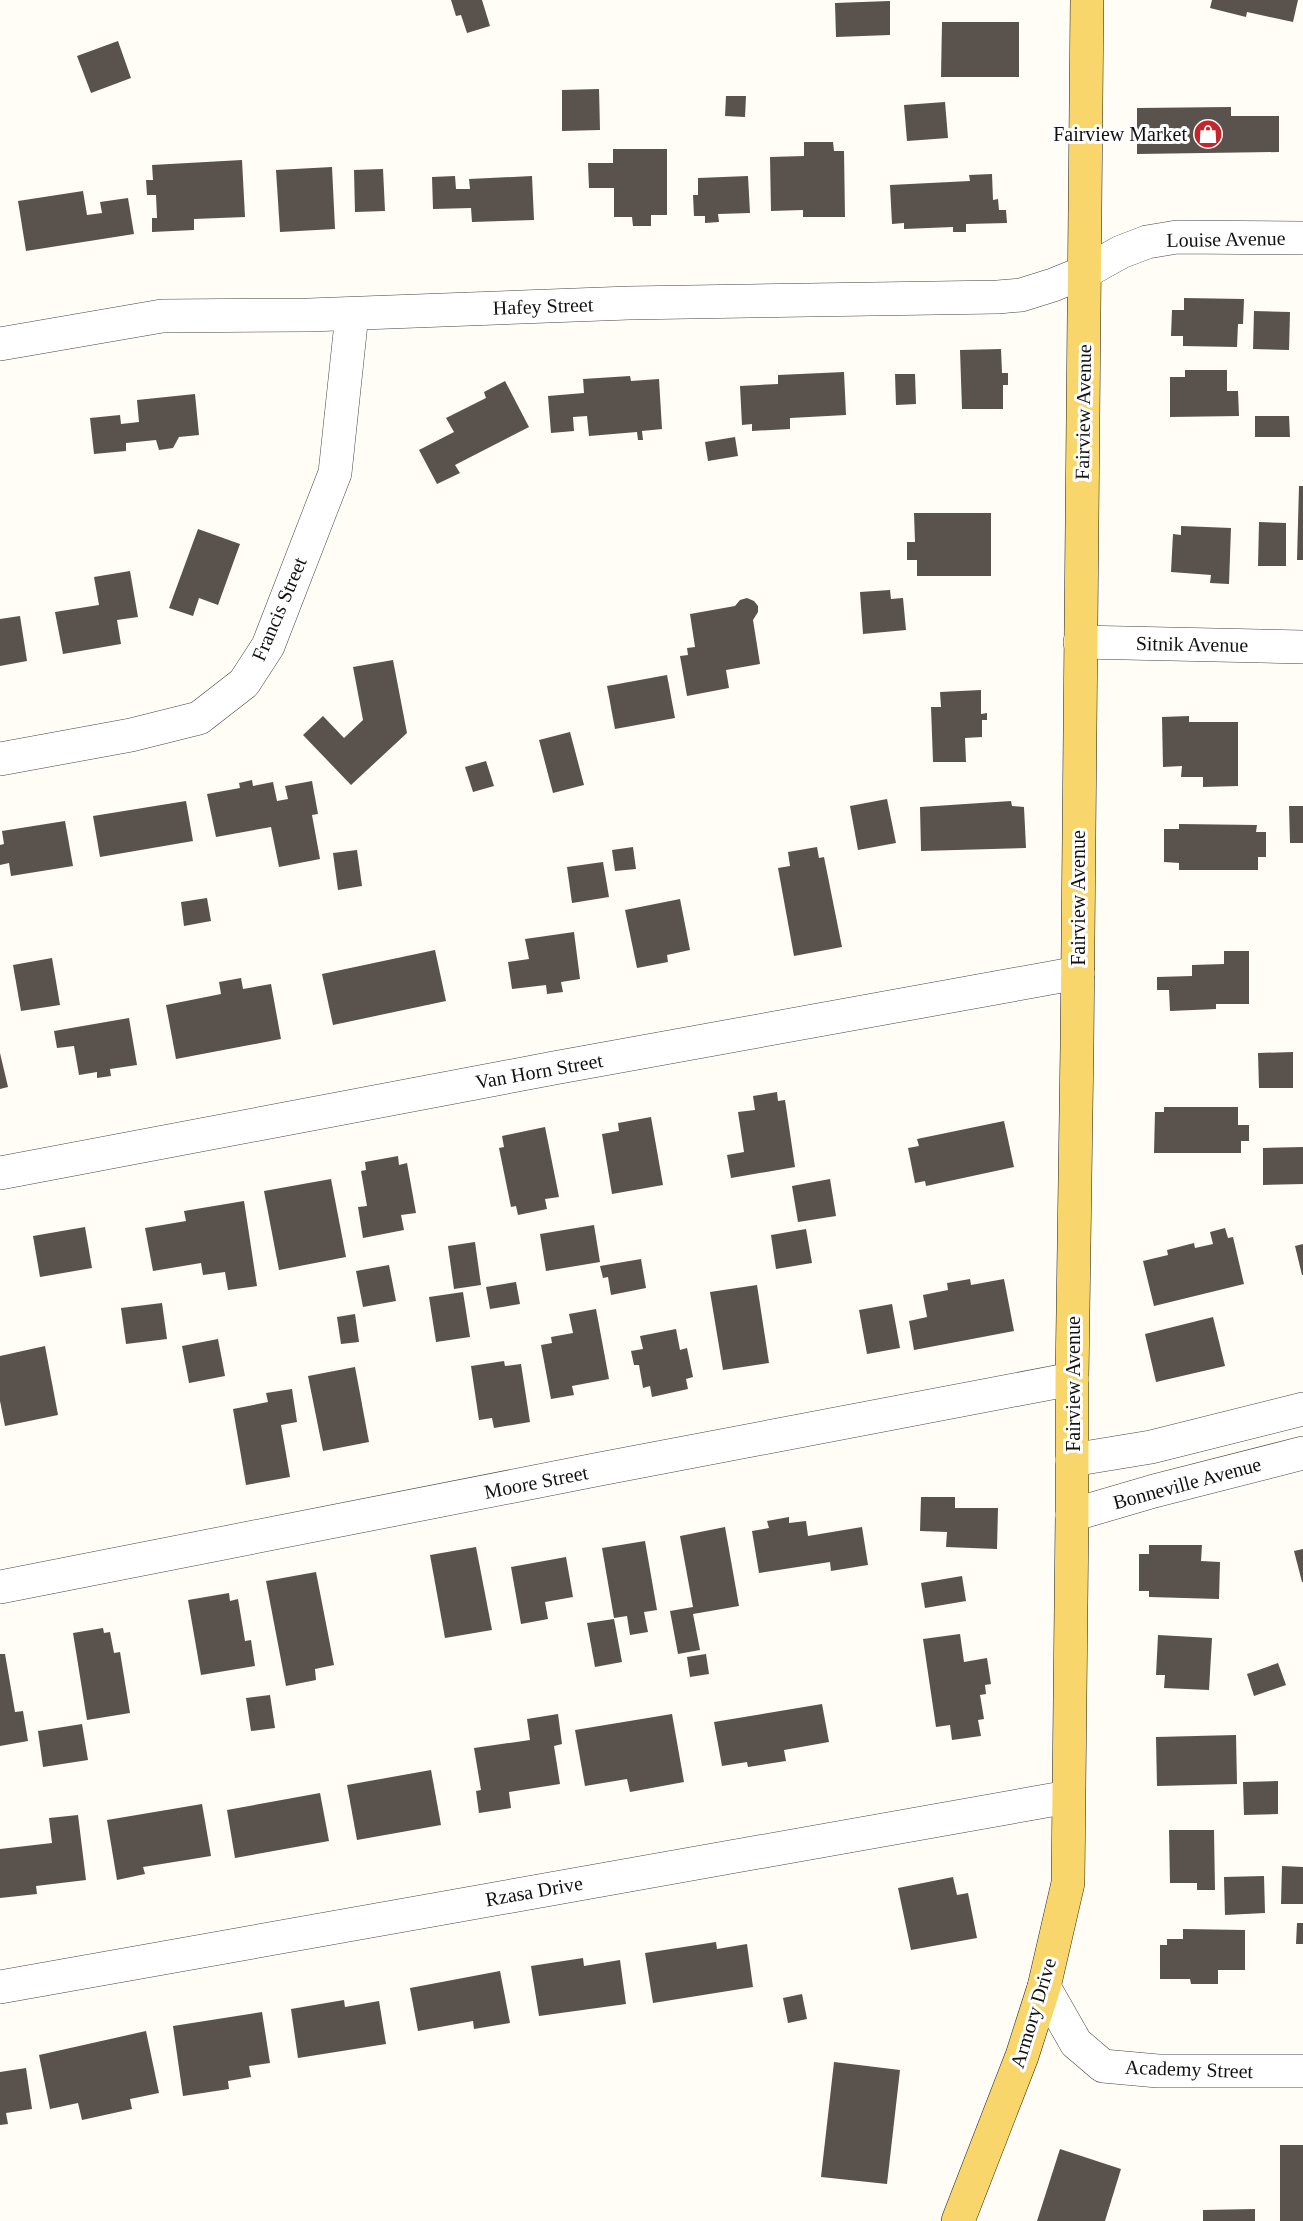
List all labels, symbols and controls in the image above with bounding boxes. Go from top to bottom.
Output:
shop icon: Fairview Market [1192,118,1224,150]
place label: Fairview Market [1053,123,1187,145]
street label: Louise Avenue [1166,227,1286,251]
street label: Hafey Street [492,293,594,320]
street label: Fairview Avenue [1071,344,1095,480]
street label: Francis Street [247,553,311,664]
street label: Sitnik Avenue [1136,632,1249,656]
street label: Fairview Avenue [1067,830,1089,966]
street label: Van Horn Street [474,1049,605,1093]
street label: Fairview Avenue [1062,1316,1084,1452]
street label: Bonneville Avenue [1111,1453,1264,1513]
street label: Moore Street [482,1461,590,1503]
street label: Rzasa Drive [484,1872,584,1910]
street label: Armory Drive [1006,1955,1061,2071]
street label: Academy Street [1124,2056,1254,2083]

